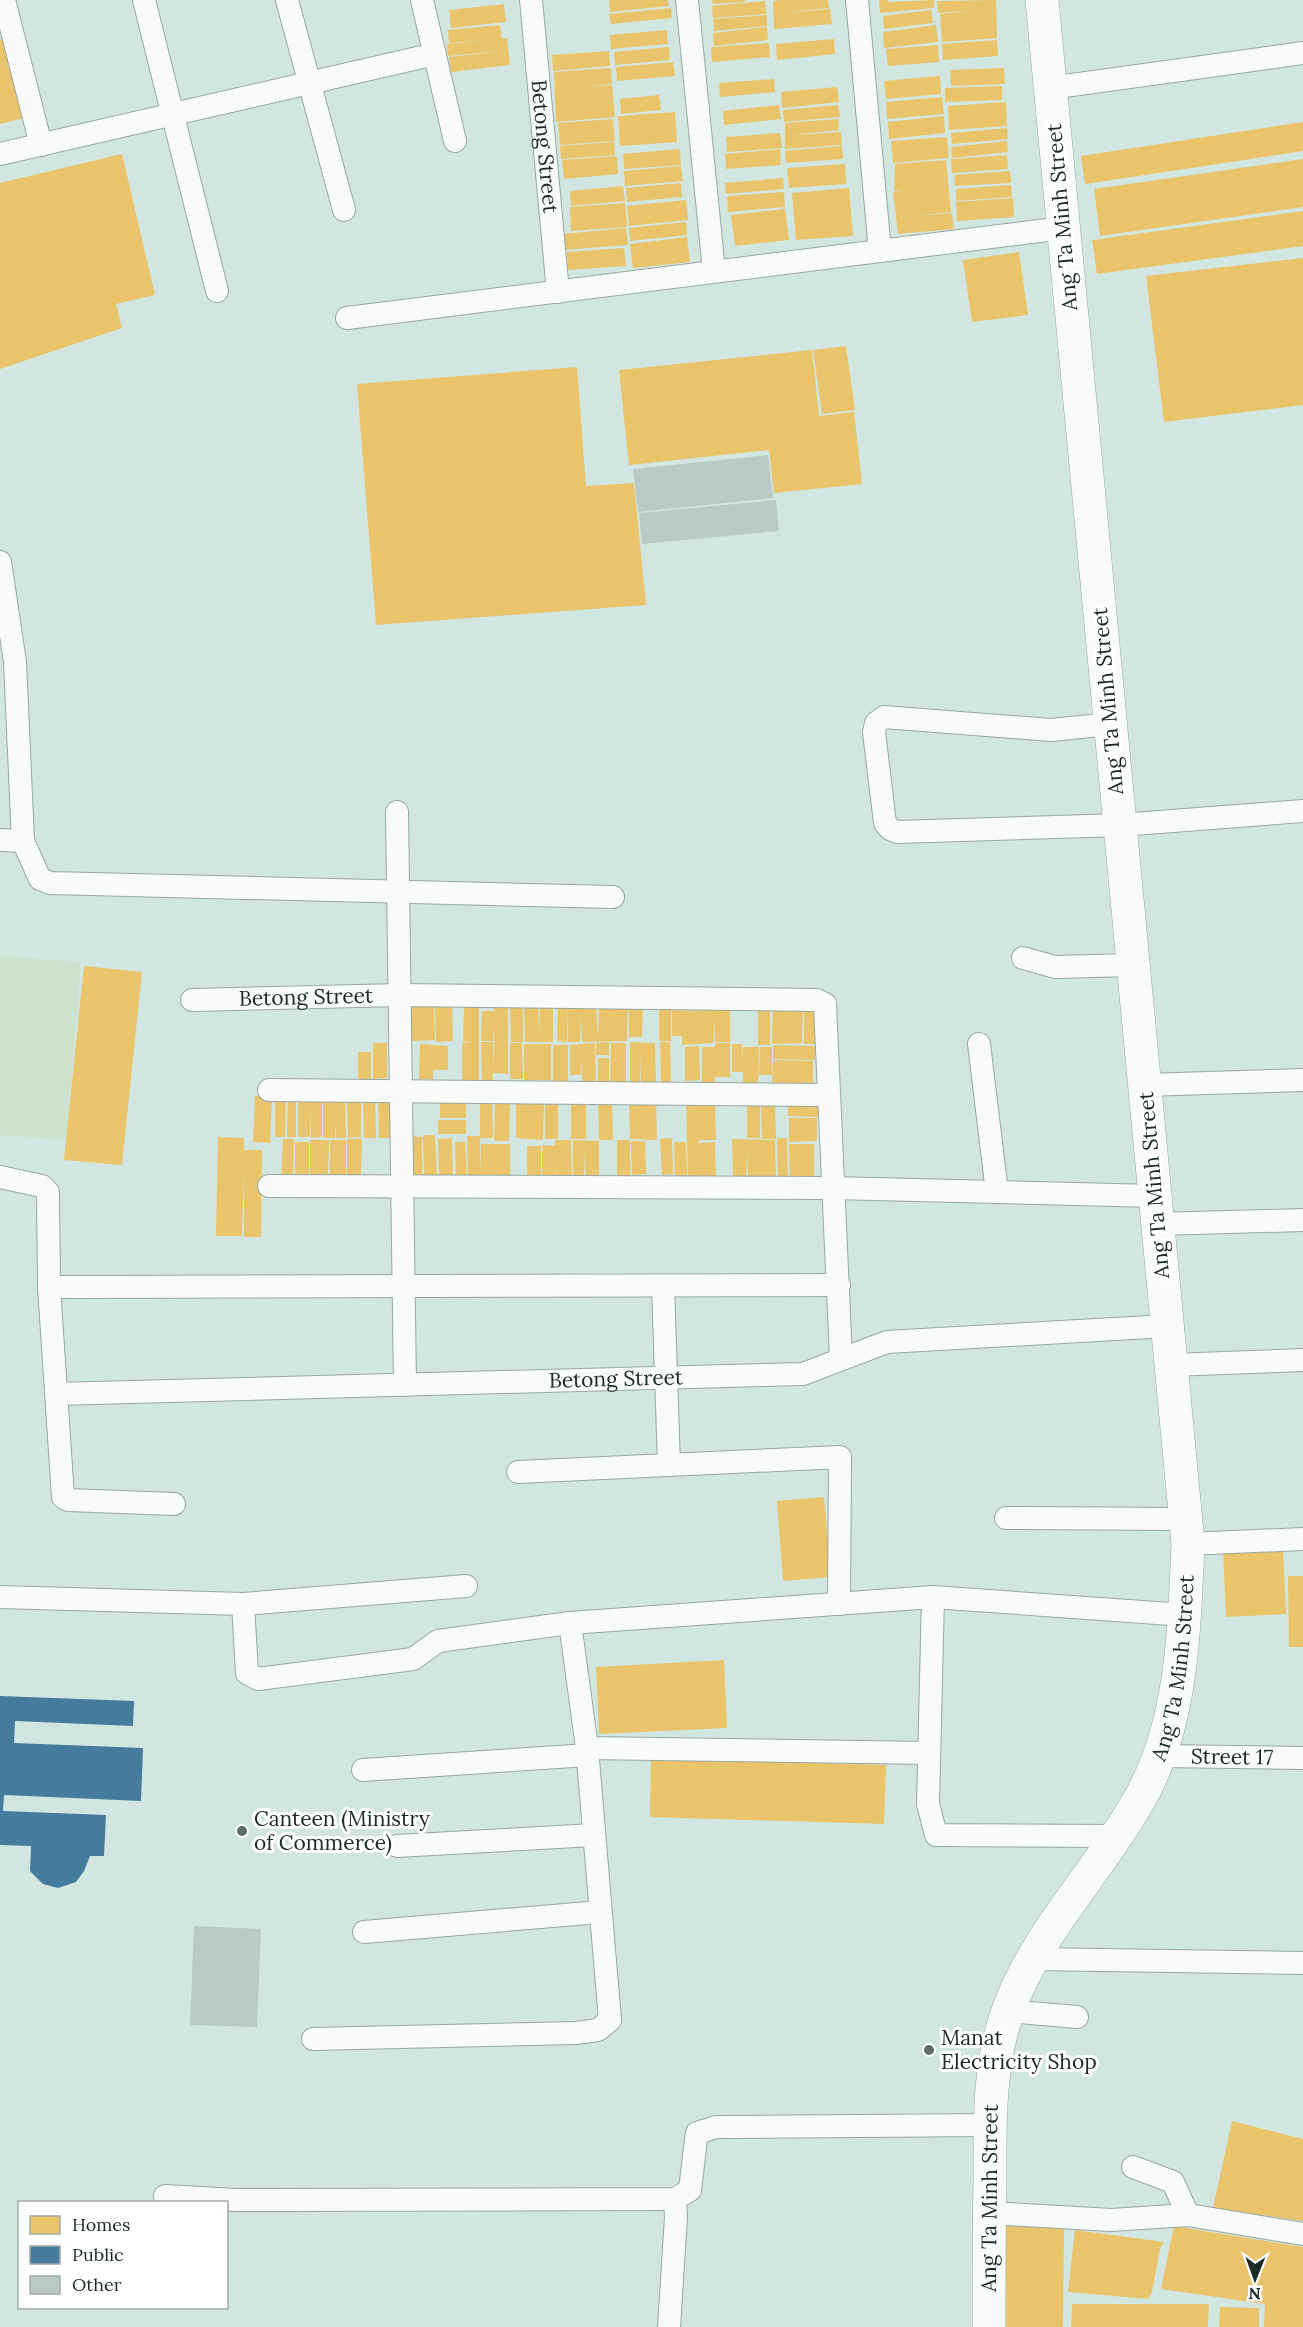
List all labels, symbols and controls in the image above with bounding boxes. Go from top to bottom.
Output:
street label: Betong Street [525,78,565,215]
street label: Ang Ta Minh Street [1040,121,1083,313]
street label: Ang Ta Minh Street [1086,605,1129,797]
street label: Betong Street [239,982,374,1012]
street label: Ang Ta Minh Street [1132,1089,1175,1281]
street label: Betong Street [548,1363,684,1394]
street label: Ang Ta Minh Street [1144,1573,1200,1765]
street label: Street 17 [1191,1742,1274,1771]
place label: Canteen (Ministry of Commerce) [254,1805,430,1856]
marker: Canteen (Ministry of Commerce) [235,1824,249,1838]
place label: Manat Electricity Shop [941,2024,1097,2075]
marker: Manat Electricity Shop [922,2043,936,2057]
street label: Ang Ta Minh Street [975,2103,1004,2293]
legend [18,2201,228,2309]
text: Homes [72,2213,130,2236]
text: Public [72,2243,124,2266]
north arrow [1225,2249,1285,2309]
text: Other [72,2273,122,2296]
text: N [1248,2284,1261,2304]

